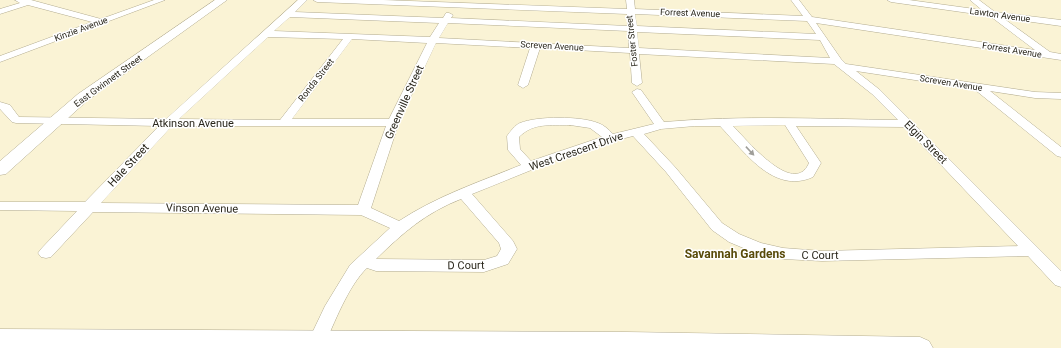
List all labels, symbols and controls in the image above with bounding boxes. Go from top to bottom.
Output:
street label: Lawton Avenue [969,6,1031,24]
street label: Forrest Avenue [660,7,720,19]
street label: Kinzie Avenue [53,15,109,43]
street label: Foster Street [624,15,640,67]
street label: Screven Avenue [520,39,584,53]
street label: Forrest Avenue [982,40,1043,60]
street label: East Gwinnett Street [72,53,144,109]
street label: Ronda Street [296,57,336,103]
street label: Greenville Street [382,63,427,141]
street label: Screven Avenue [919,73,983,93]
street label: Atkinson Avenue [152,117,234,130]
street label: Elgin Street [901,118,950,167]
street label: West Crescent Drive [528,129,625,174]
street label: Hale Street [105,141,152,190]
one-way arrow [745,146,754,156]
street label: Vinson Avenue [166,201,239,216]
district label: Savannah Gardens [685,247,785,261]
street label: C Court [802,249,839,262]
street label: D Court [447,259,485,272]

